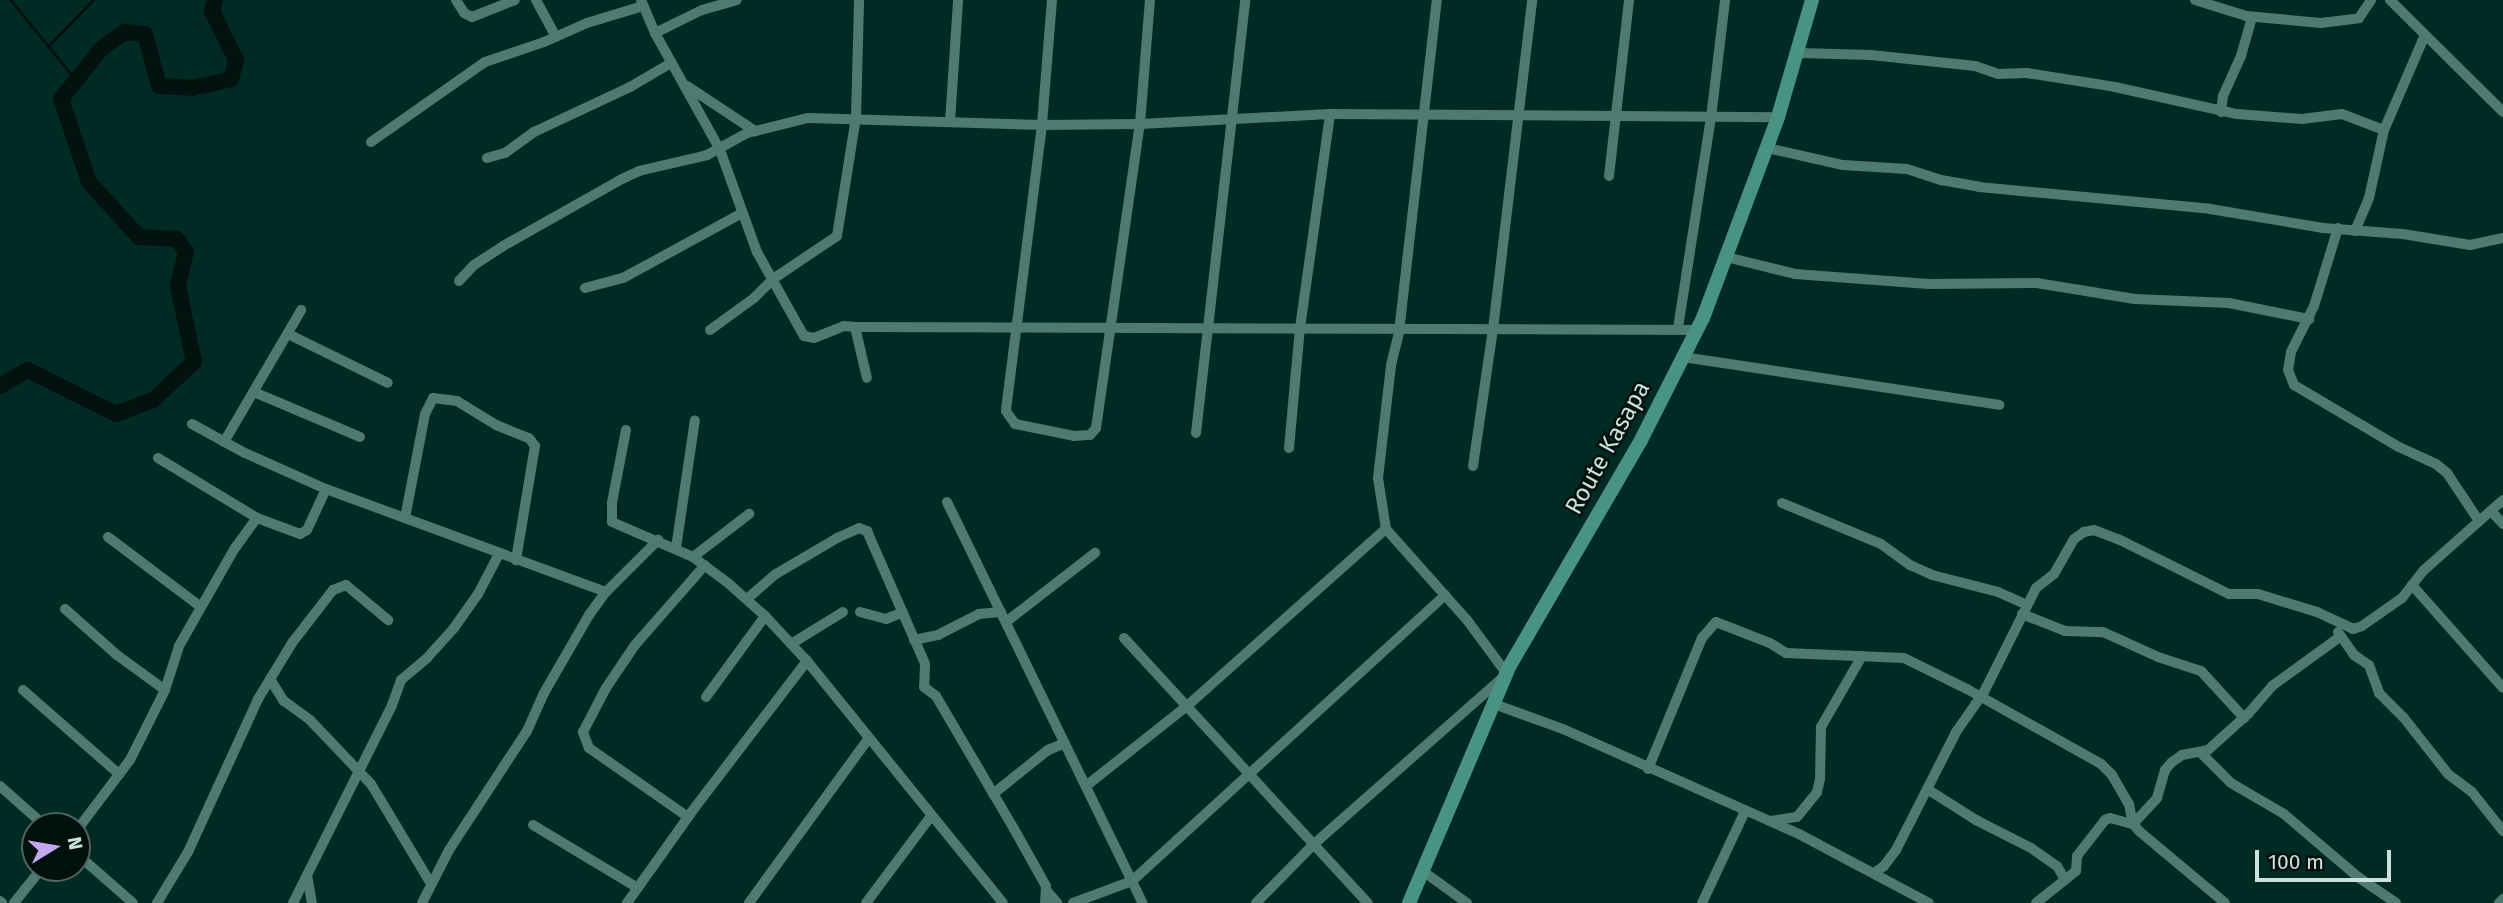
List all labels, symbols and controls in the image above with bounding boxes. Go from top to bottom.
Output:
street label: Route Kasapa [1560,376,1656,520]
north arrow [21,812,91,882]
text: N [63,835,88,852]
scale bar [2258,836,2394,880]
text: 100 m [2268,849,2324,875]

